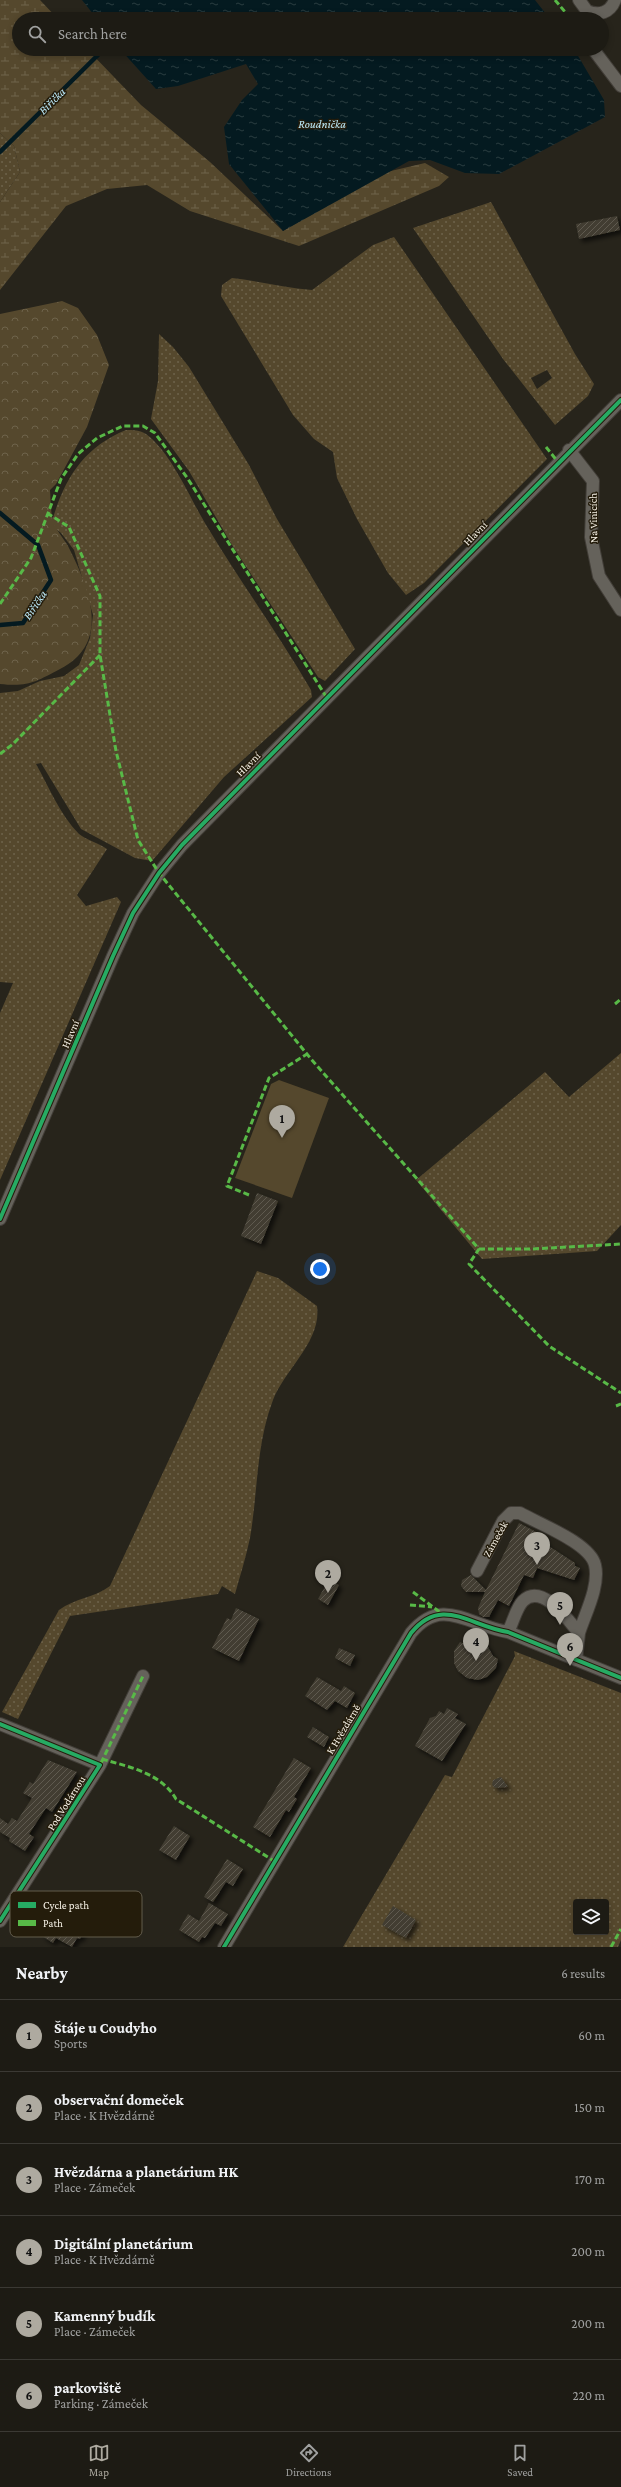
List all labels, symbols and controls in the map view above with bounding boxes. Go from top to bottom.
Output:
search box [12,12,609,56]
icon: search [26,23,48,45]
text: Search here [58,26,127,42]
water label: Biřička [36,84,69,117]
water label: Roudnička [298,117,346,131]
street label: Na Vinicích [587,493,599,543]
street label: Hlavní [461,518,490,548]
water label: Biřička [20,587,50,622]
street label: Hlavní [233,749,263,779]
street label: Hlavní [59,1017,82,1050]
pin: 1 [269,1105,295,1138]
your location [310,1259,330,1279]
street label: Zámeček [480,1518,510,1559]
pin: 3 [524,1532,550,1565]
pin: 2 [315,1560,341,1593]
pin: 5 [547,1592,573,1625]
pin: 4 [463,1628,489,1661]
pin: 6 [557,1633,583,1666]
street label: K Hvězdárně [324,1702,363,1756]
street label: Pod Vodárnou [45,1773,88,1832]
legend [10,1891,142,1937]
text: Cycle path [43,1899,89,1912]
map controls [573,1899,609,1935]
button: layers [573,1899,609,1935]
text: Path [43,1917,63,1929]
text: Nearby [16,1964,68,1983]
text: 6 results [561,1966,605,1981]
text: Štáje u Coudyho [54,2020,157,2036]
text: 1 [27,2028,31,2043]
text: 60 m [578,2028,605,2043]
text: Sports [54,2036,87,2051]
text: observační domeček [54,2092,184,2108]
text: 2 [26,2100,32,2115]
text: 150 m [574,2100,605,2115]
text: Place · K Hvězdárně [54,2108,155,2123]
text: Hvězdárna a planetárium HK [54,2164,238,2180]
text: 3 [26,2172,32,2187]
text: 170 m [575,2172,605,2187]
text: Place · Zámeček [54,2180,135,2195]
text: Digitální planetárium [54,2236,193,2252]
text: 4 [25,2244,33,2259]
text: 200 m [571,2244,605,2259]
text: Place · K Hvězdárně [54,2252,155,2267]
text: Kamenný budík [54,2308,155,2324]
text: 5 [26,2316,32,2331]
text: 200 m [571,2316,605,2331]
text: Place · Zámeček [54,2324,135,2339]
text: parkoviště [54,2380,121,2396]
text: 6 [25,2388,33,2403]
text: 220 m [572,2388,605,2403]
text: Parking · Zámeček [54,2396,148,2411]
tab: Map [88,2442,110,2478]
tab: Directions [286,2442,331,2478]
tab: Saved [507,2442,533,2478]

